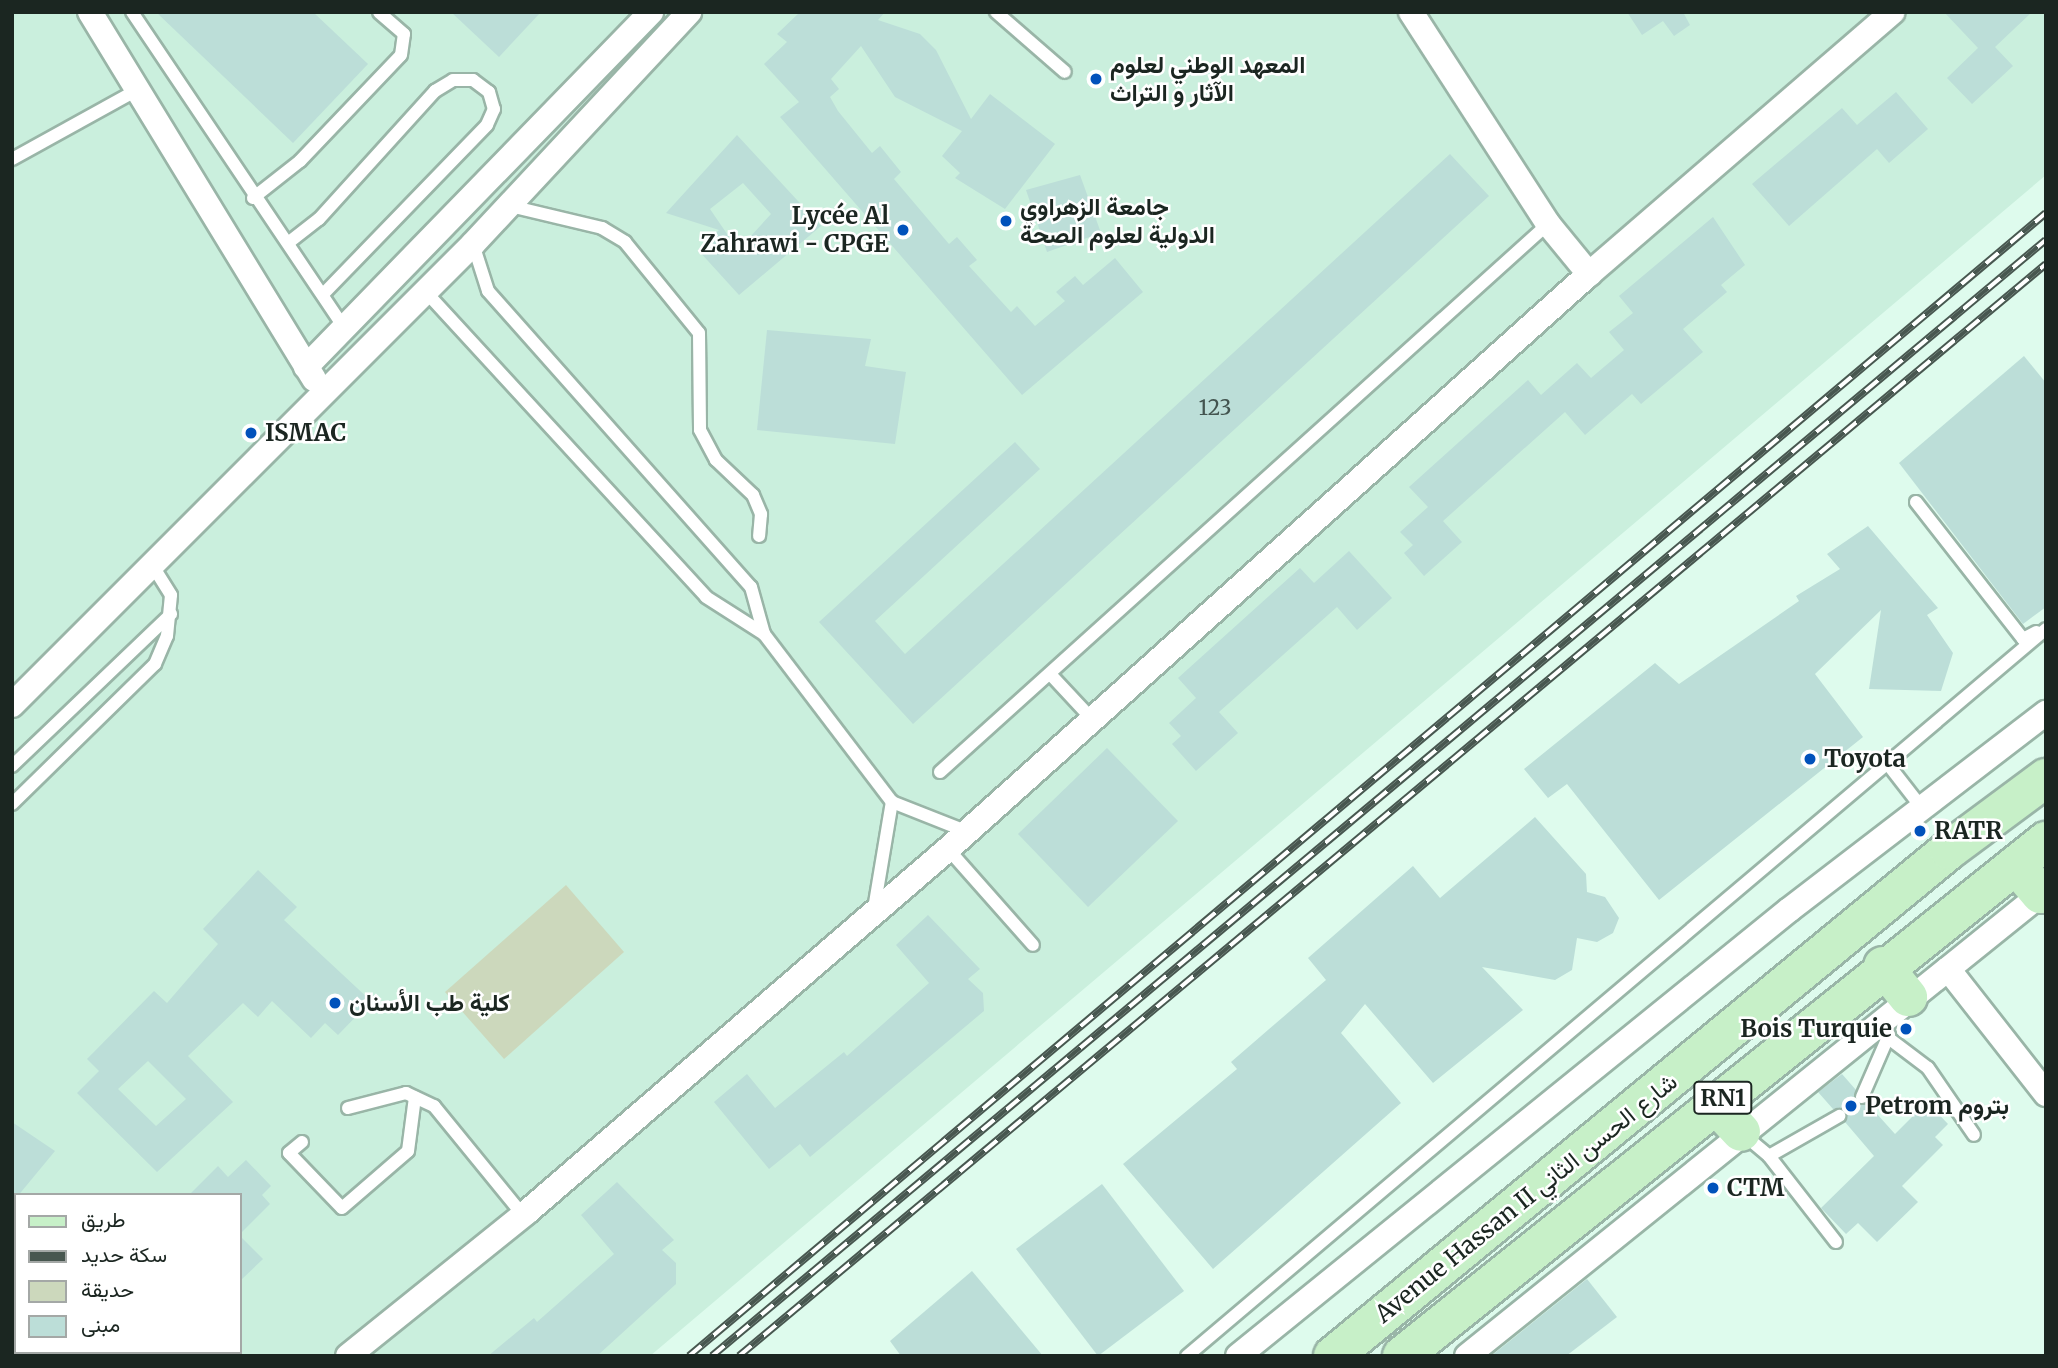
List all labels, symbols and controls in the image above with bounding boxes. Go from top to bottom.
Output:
place label: المعهد الوطني لعلوم الآثار و التراث [1110,51,1306,107]
marker: المعهد الوطني لعلوم الآثار و التراث [1088,71,1104,87]
place label: جامعة الزهراوي الدولية لعلوم الصحة [1020,193,1215,249]
place label: Lycée Al Zahrawi - CPGE [700,202,889,258]
marker: جامعة الزهراوي الدولية لعلوم الصحة [998,213,1014,229]
marker: Lycée Al Zahrawi - CPGE [895,222,911,238]
house number: 123 [1199,395,1231,421]
place label: ISMAC [265,419,347,447]
marker: ISMAC [243,425,259,441]
place label: Toyota [1824,745,1906,773]
marker: Toyota [1802,751,1818,767]
place label: RATR [1934,817,2003,845]
marker: RATR [1912,823,1928,839]
place label: كلية طب الأسنان [349,989,510,1017]
marker: كلية طب الأسنان [327,995,343,1011]
place label: Bois Turquie [1740,1015,1892,1043]
marker: Bois Turquie [1898,1021,1914,1037]
street label: Avenue Hassan II شارع الحسن الثاني [1369,1067,1683,1329]
road number: RN1 [1693,1078,1753,1118]
place label: Petrom بتروم [1865,1092,2009,1120]
marker: Petrom بتروم [1843,1098,1859,1114]
place label: CTM [1727,1174,1784,1202]
marker: CTM [1705,1180,1721,1196]
legend [14,1193,242,1354]
text: طريق [81,1206,126,1233]
text: سكة حديد [81,1241,167,1268]
text: حديقة [81,1276,134,1303]
text: مبنى [81,1311,120,1338]

